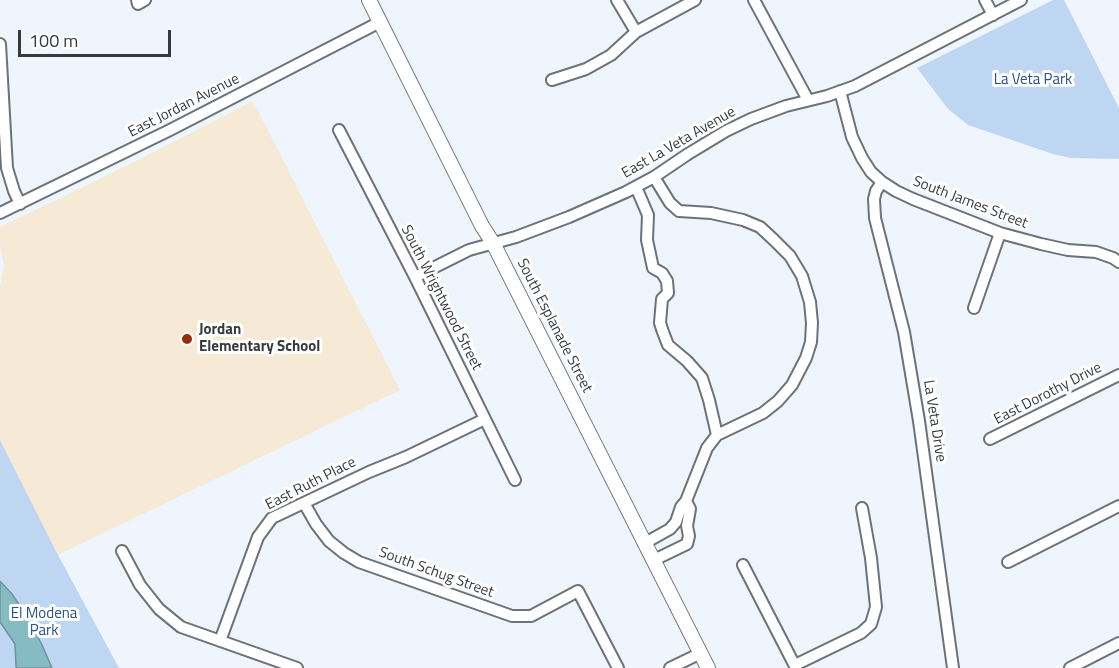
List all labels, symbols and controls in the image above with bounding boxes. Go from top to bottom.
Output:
scale bar [21,18,174,56]
text: 100 m [29,27,78,54]
street label: East Jordan Avenue [125,70,243,142]
park label: La Veta Park [994,71,1072,89]
street label: East La Veta Avenue [619,103,739,183]
street label: South James Street [910,173,1030,233]
street label: South Wrightwood Street [397,223,485,373]
street label: South Esplanade Street [512,256,596,396]
place label: Jordan Elementary School [199,321,320,356]
marker: Jordan Elementary School [180,332,194,346]
street label: East Dorothy Drive [991,359,1105,429]
street label: La Veta Drive [919,379,949,463]
street label: East Ruth Place [263,454,359,514]
street label: South Schug Street [376,544,496,602]
park label: El Modena Park [11,605,77,640]

